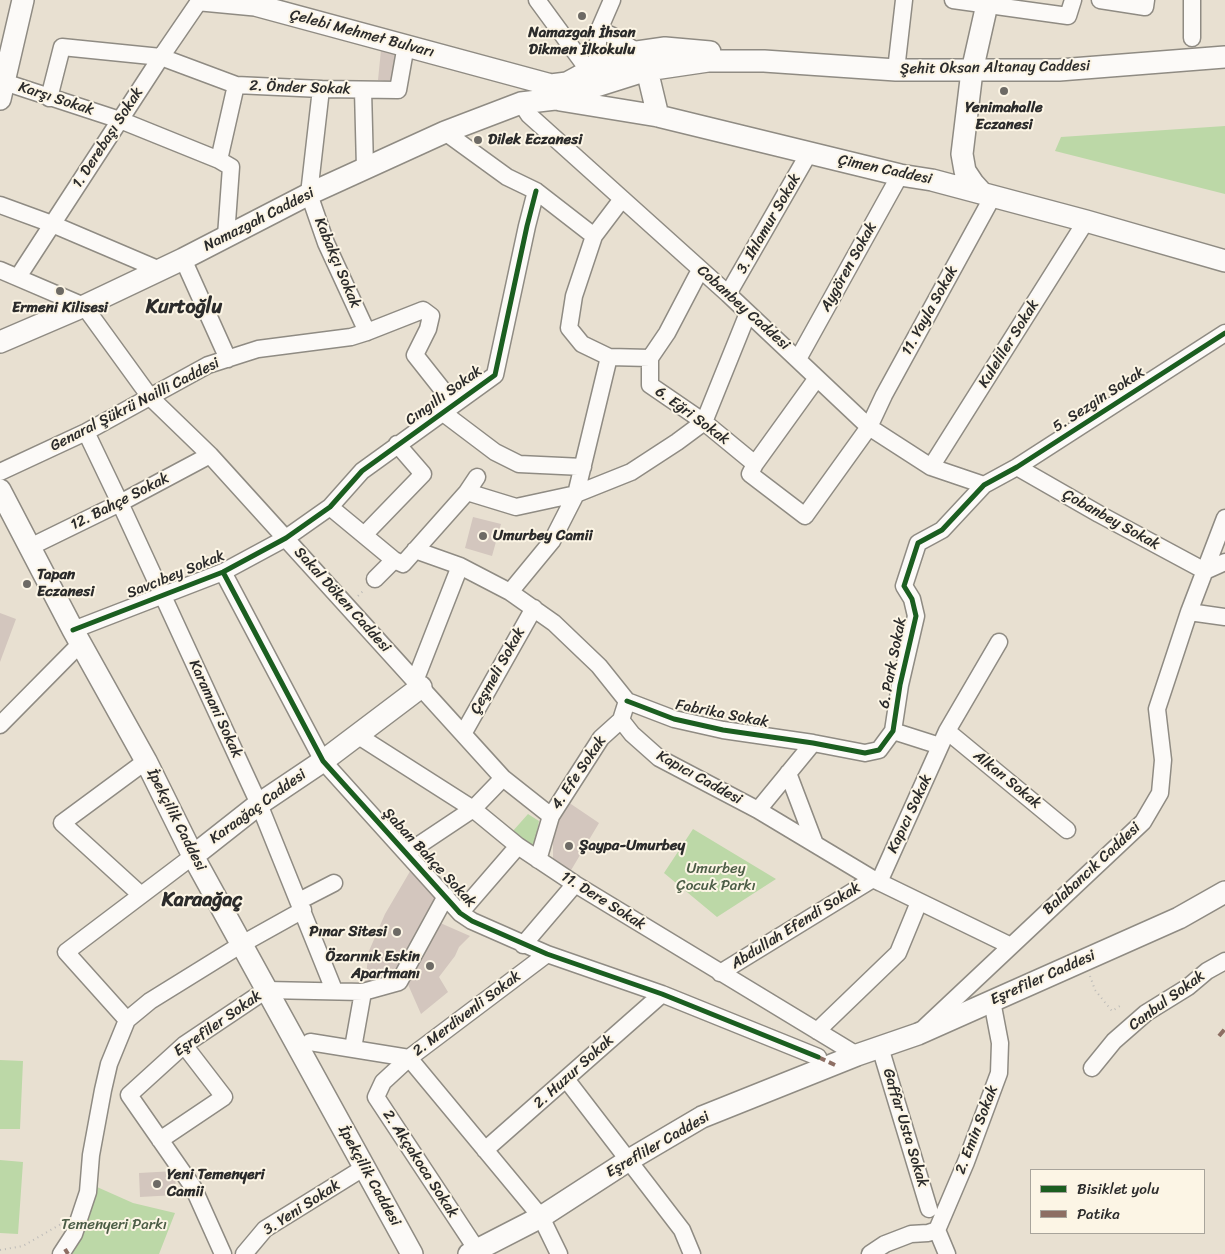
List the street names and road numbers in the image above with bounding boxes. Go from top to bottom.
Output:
street label: Çelebi Mehmet Bulvarı [288,6,436,62]
street label: Şehit Oksan Altanay Caddesi [900,57,1090,79]
street label: 2. Önder Sokak [249,77,351,99]
street label: Karşı Sokak [16,78,96,120]
street label: 1. Derebaşı Sokak [69,84,147,192]
street label: Çimen Caddesi [836,151,934,189]
street label: 3. Ihlamur Sokak [733,171,805,277]
street label: Namazgah Caddesi [201,184,317,256]
street label: Kabakçı Sokak [310,215,364,311]
street label: Aygören Sokak [817,219,881,315]
street label: Cobanbey Caddesi [693,262,793,354]
street label: 11. Yayla Sokak [898,263,962,359]
street label: Kuleliler Sokak [975,297,1043,391]
street label: Genaral Şükrü Nailli Caddesi [47,354,223,456]
street label: Cıngıllı Sokak [402,362,486,430]
street label: 5. Sezgin Sokak [1050,364,1148,436]
street label: 6. Eğri Sokak [651,383,733,449]
street label: 12. Bahçe Sokak [68,469,172,535]
street label: Çobanbey Sokak [1059,486,1163,554]
street label: Sakal Döken Caddesi [290,544,394,656]
street label: Savcıbey Sokak [125,547,227,603]
street label: 6. Park Sokak [875,616,911,710]
street label: Çeşmeli Sokak [467,625,529,717]
street label: Karamani Sokak [184,657,246,761]
street label: Fabrika Sokak [674,696,770,732]
street label: 4. Efe Sokak [548,733,610,813]
street label: Kapıcı Caddesi [653,747,745,809]
street label: Alkan Sokak [969,747,1045,813]
street label: İpekçilik Caddesi [143,766,209,874]
street label: Karaağaç Caddesi [206,766,310,848]
street label: Kapıcı Sokak [884,772,936,856]
street label: Şaban Bahçe Sokak [378,805,480,911]
street label: Balabancık Caddesi [1040,819,1144,919]
street label: 11. Dere Sokak [557,868,649,934]
street label: Abdullah Efendi Sokak [728,879,864,973]
street label: Eşrefiler Caddesi [988,947,1098,1009]
street label: Canbul Sokak [1125,967,1209,1035]
street label: 2. Merdivenli Sokak [410,968,524,1060]
street label: Eşrefiler Sokak [171,987,265,1061]
street label: 2. Huzur Sokak [530,1031,618,1113]
street label: Gaffar Usta Sokak [878,1067,932,1189]
street label: 2. Emin Sokak [952,1083,1002,1177]
street label: 2. Akçakoca Sokak [378,1107,462,1221]
street label: Eşrefliler Caddesi [603,1108,713,1182]
street label: İpekçilik Caddesi [334,1123,404,1229]
street label: 3. Yeni Sokak [260,1177,344,1239]

